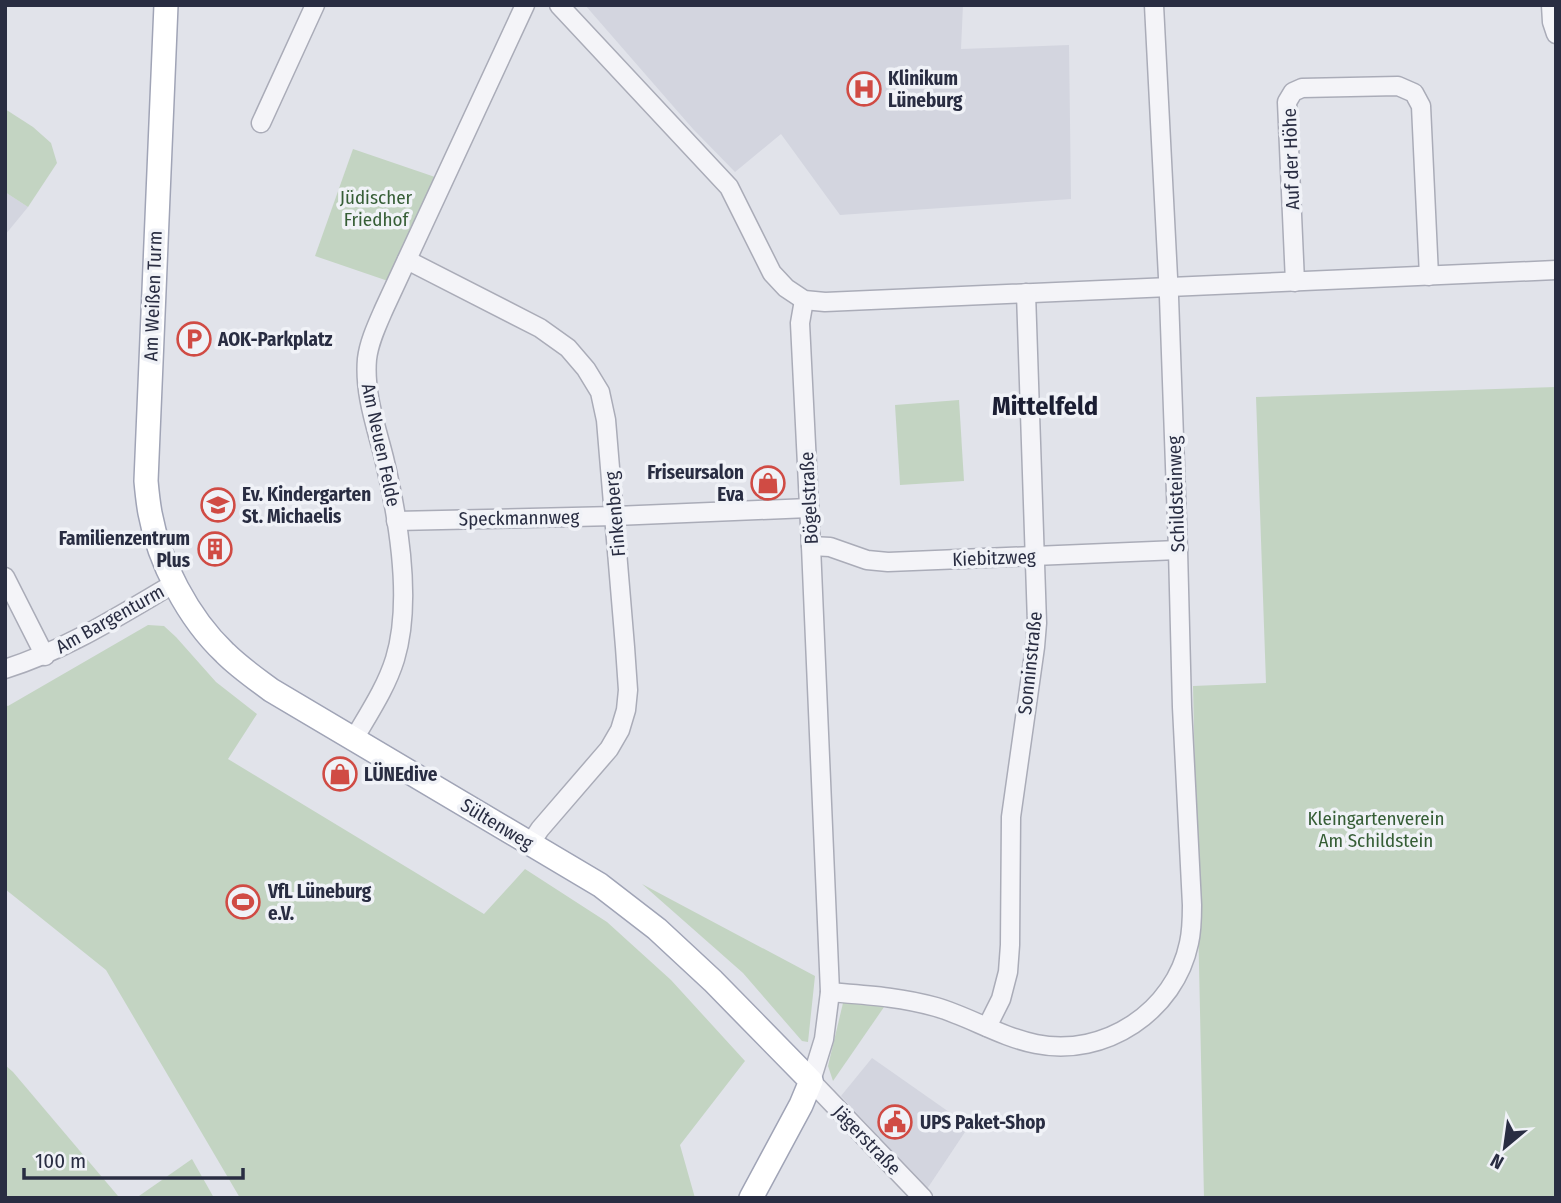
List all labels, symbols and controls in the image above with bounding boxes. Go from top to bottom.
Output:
place label: Klinikum Lüneburg [888,67,963,112]
hospital icon: Klinikum Lüneburg [845,70,883,108]
street label: Auf der Höhe [1278,108,1304,210]
park label: Jüdischer Friedhof [340,186,413,231]
street label: Am Weißen Turm [139,230,167,362]
parking icon: AOK-Parkplatz [175,320,213,358]
place label: AOK-Parkplatz [217,328,333,351]
street label: Am Neuen Felde [357,381,405,509]
district label: Mittelfeld [992,391,1098,422]
street label: Schildsteinweg [1162,435,1190,553]
street label: Bögelstraße [795,451,823,545]
place label: Friseursalon Eva [647,461,744,506]
shop icon: Friseursalon Eva [749,464,787,502]
street label: Finkenberg [600,470,630,558]
place label: Ev. Kindergarten St. Michaelis [242,483,371,528]
school or university icon: Ev. Kindergarten St. Michaelis [199,486,237,524]
street label: Speckmannweg [458,505,580,531]
place label: Familienzentrum Plus [59,527,191,572]
building icon: Familienzentrum Plus [196,530,234,568]
street label: Kiebitzweg [952,545,1036,571]
street label: Am Bargenturm [52,580,168,658]
street label: Sonninstraße [1013,610,1047,716]
shop icon: LÜNEdive [321,755,359,793]
place label: LÜNEdive [364,762,438,786]
street label: Sültenweg [457,793,537,855]
park label: Kleingartenverein Am Schildstein [1308,807,1444,852]
place label: VfL Lüneburg e.V. [267,880,372,925]
sports icon: VfL Lüneburg e.V. [224,883,262,921]
street label: Jägerstraße [828,1100,906,1180]
public building icon: UPS Paket-Shop [876,1103,914,1141]
place label: UPS Paket-Shop [920,1111,1046,1134]
north arrow [1470,1112,1540,1182]
scale bar [24,1136,243,1180]
text: 100 m [35,1148,86,1174]
text: N [1486,1149,1508,1174]

